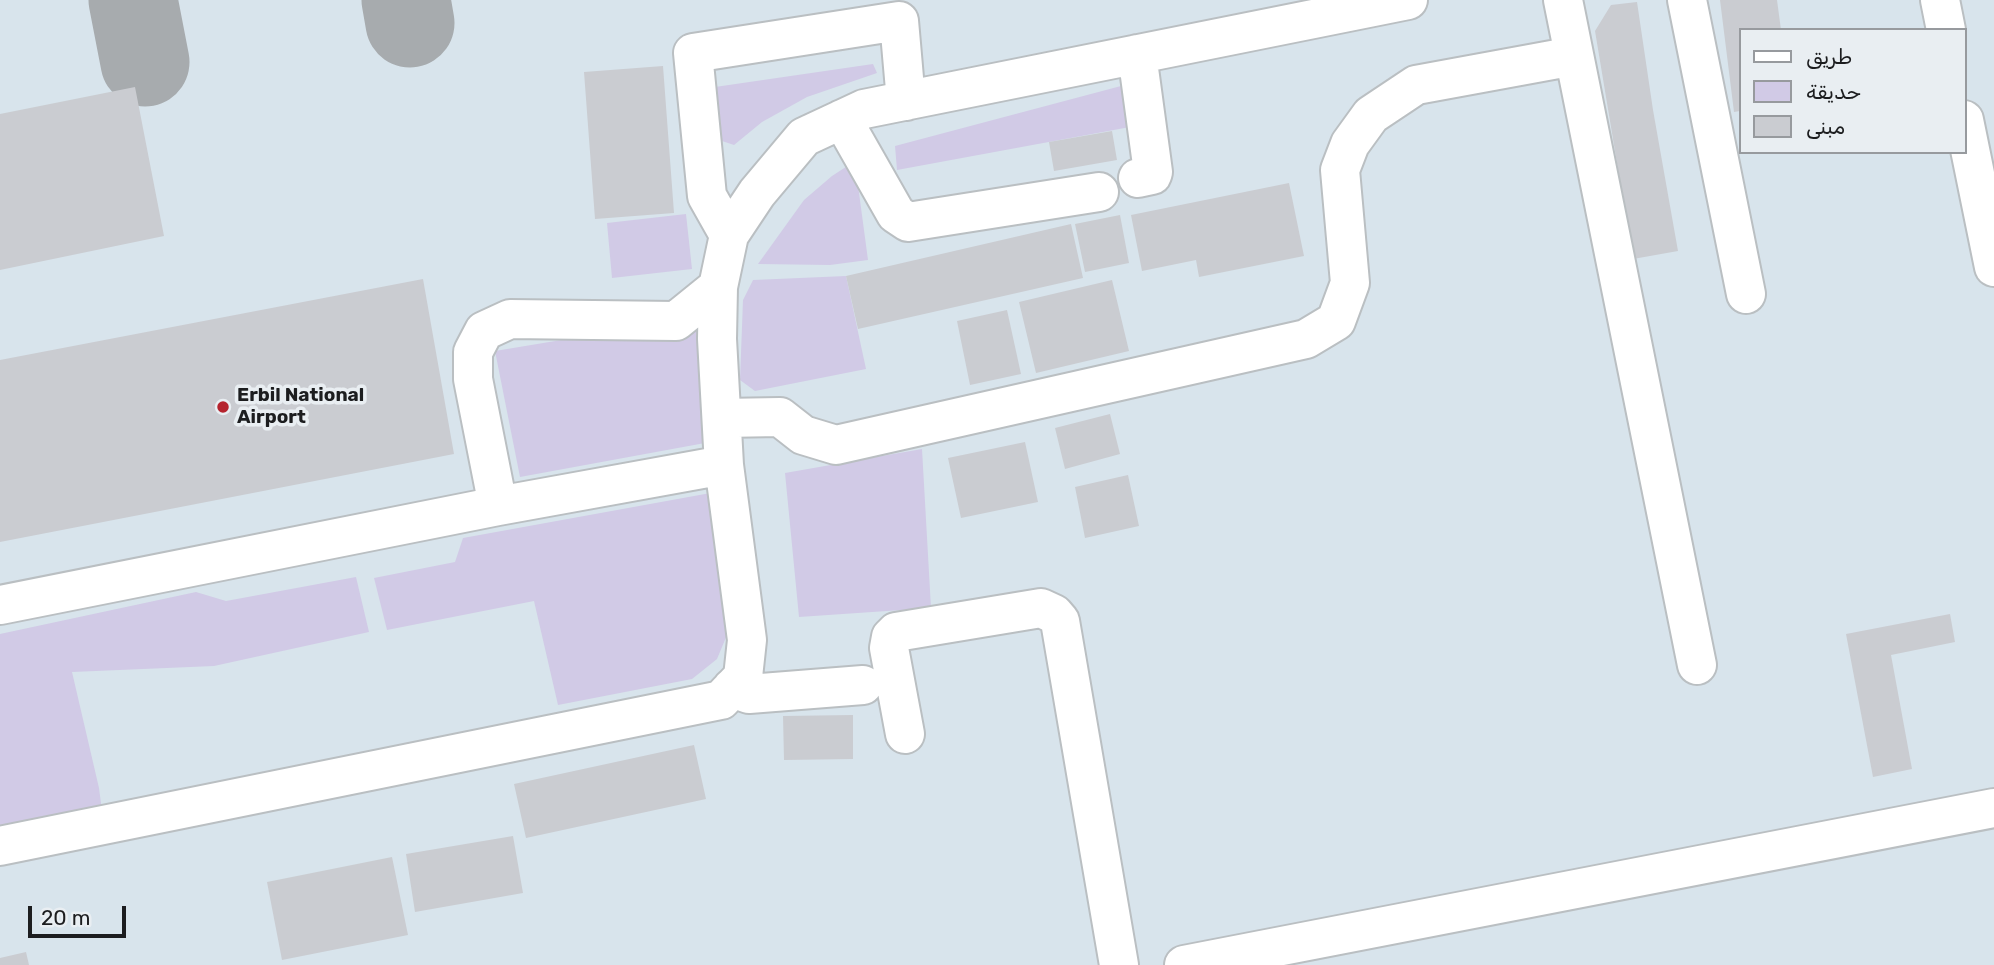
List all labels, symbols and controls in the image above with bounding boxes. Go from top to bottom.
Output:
legend [1738,28,1966,154]
text: طريق [1806,44,1852,69]
text: حديقة [1806,79,1861,104]
text: مبنى [1806,114,1845,139]
place label: Erbil National Airport [237,385,364,429]
marker: Erbil National Airport [215,399,231,415]
scale bar [32,892,130,936]
text: 20 m [41,905,90,930]

